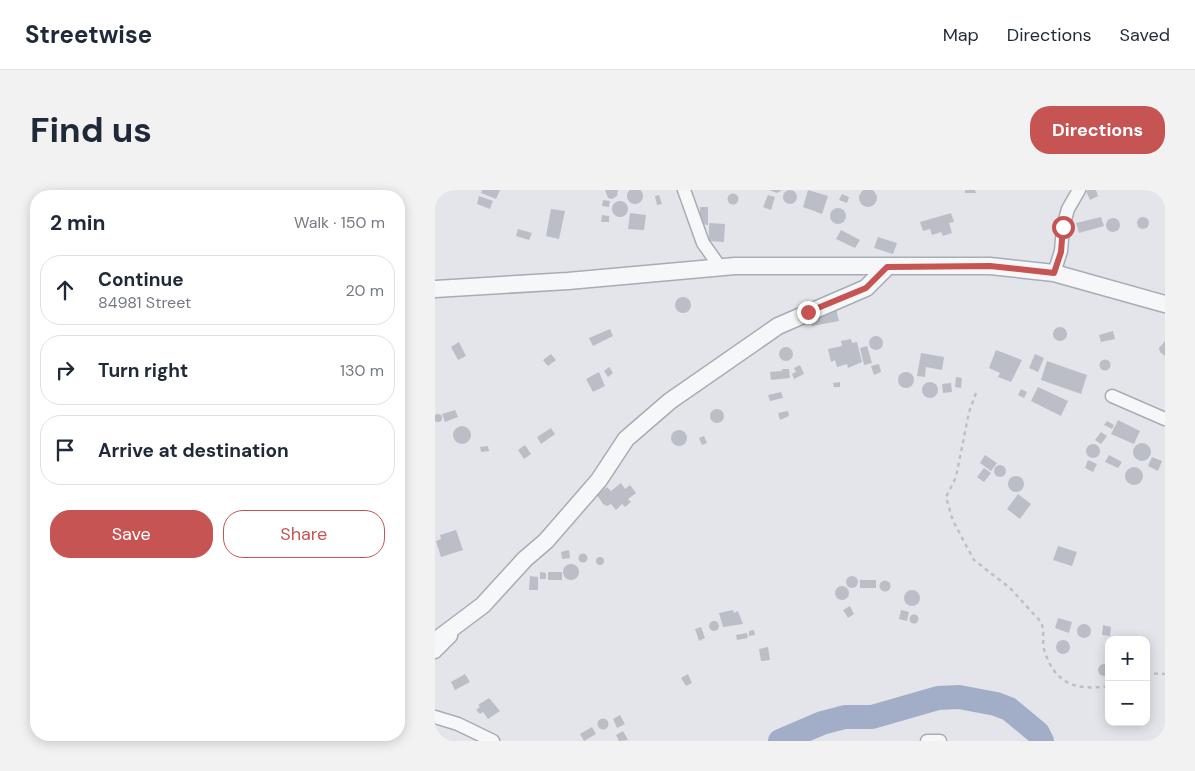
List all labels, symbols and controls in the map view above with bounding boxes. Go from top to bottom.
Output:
text: Streetwise [25,19,152,50]
text: Map [943,23,979,47]
text: Directions [1007,23,1092,47]
text: Saved [1120,23,1170,47]
button: Directions [1030,106,1165,154]
text: Find us [30,107,152,153]
text: 2 min [50,209,106,237]
text: Walk · 150 m [294,212,385,233]
route start [1052,216,1075,239]
text: Continue [98,267,184,292]
icon: ahead [51,276,79,304]
text: 20 m [345,280,384,301]
text: 84981 Street [98,292,191,313]
route end [797,301,820,324]
icon: right [51,356,79,384]
text: Turn right [98,358,188,383]
text: 130 m [340,360,384,381]
icon: arrive [51,436,79,464]
text: Arrive at destination [98,438,289,463]
button: Save [50,510,213,558]
button: Share [223,510,385,558]
map controls [1105,636,1150,726]
button: + [1105,636,1150,681]
button: − [1105,681,1150,726]

